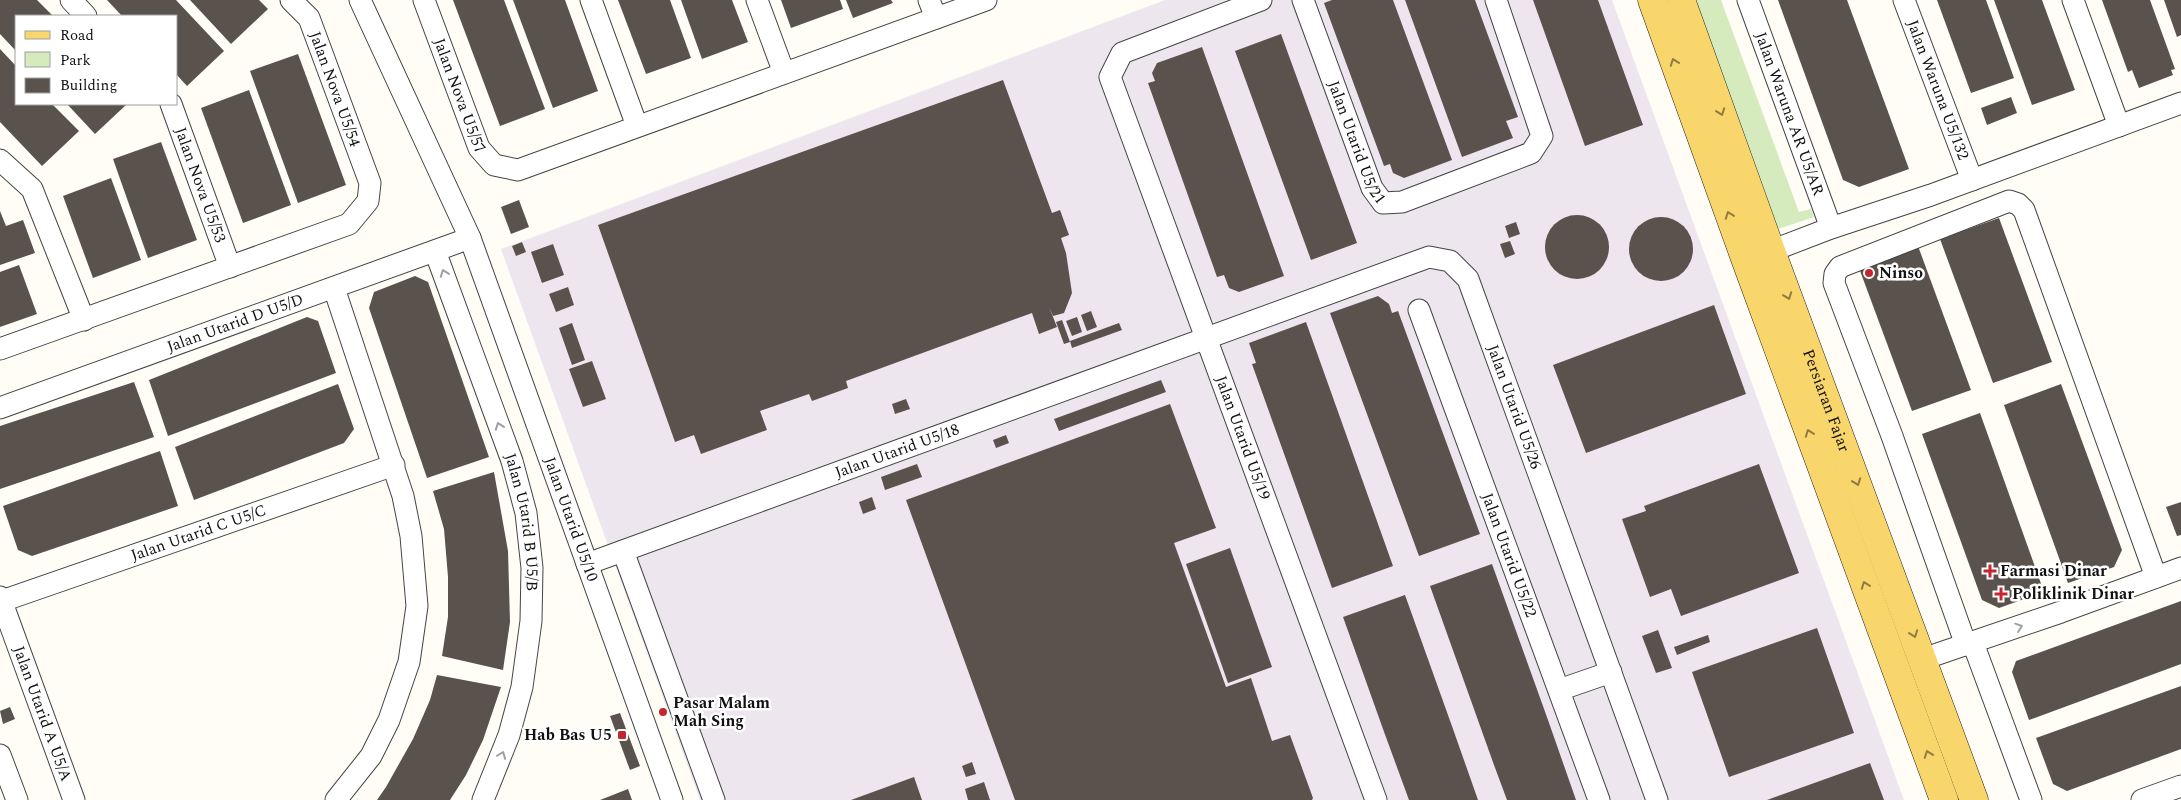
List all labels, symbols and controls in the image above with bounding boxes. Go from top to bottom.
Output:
legend [15,15,178,105]
street label: Jalan Waruna U5/132 [1901,16,1975,163]
text: Road [60,24,94,47]
street label: Jalan Nova U5/54 [303,28,367,150]
street label: Jalan Waruna AR U5/AR [1749,28,1830,199]
street label: Jalan Nova U5/57 [427,35,491,160]
text: Park [60,49,91,72]
one-way arrow [1670,58,1680,66]
text: Building [60,74,117,97]
street label: Jalan Utarid U5/21 [1322,77,1392,209]
one-way arrow [1715,107,1725,116]
street label: Jalan Nova U5/53 [168,124,232,246]
one-way arrow [1725,211,1735,219]
place label: Ninso [1879,261,1923,285]
marker: Ninso [1863,267,1875,279]
one-way arrow [440,269,450,278]
street label: Jalan Utarid D U5/D [163,287,307,359]
one-way arrow [1782,292,1792,300]
street label: Jalan Utarid U5/26 [1481,341,1548,472]
street label: Persiaran Fajar [1796,346,1856,455]
street label: Jalan Utarid U5/19 [1209,372,1277,503]
street label: Jalan Utarid U5/18 [831,417,963,485]
one-way arrow [495,422,505,431]
one-way arrow [1805,429,1815,438]
street label: Jalan Utarid B U5/B [498,450,544,591]
street label: Jalan Utarid U5/10 [538,453,605,585]
one-way arrow [1851,477,1861,485]
street label: Jalan Utarid U5/22 [1475,489,1543,621]
street label: Jalan Utarid C U5/C [127,498,270,567]
place label: Farmasi Dinar [2000,559,2107,583]
marker: Farmasi Dinar [1984,565,1996,577]
one-way arrow [1861,582,1871,590]
place label: Poliklinik Dinar [2012,582,2134,606]
marker: Poliklinik Dinar [1994,587,2008,601]
one-way arrow [2014,622,2023,632]
one-way arrow [1908,629,1918,638]
street label: Jalan Utarid A U5/A [7,642,78,785]
place label: Pasar Malam Mah Sing [673,691,771,733]
marker: Pasar Malam Mah Sing [657,706,669,718]
place label: Hab Bas U5 [524,723,612,747]
marker: Hab Bas U5 [616,729,628,741]
one-way arrow [1924,750,1934,759]
one-way arrow [495,751,506,760]

